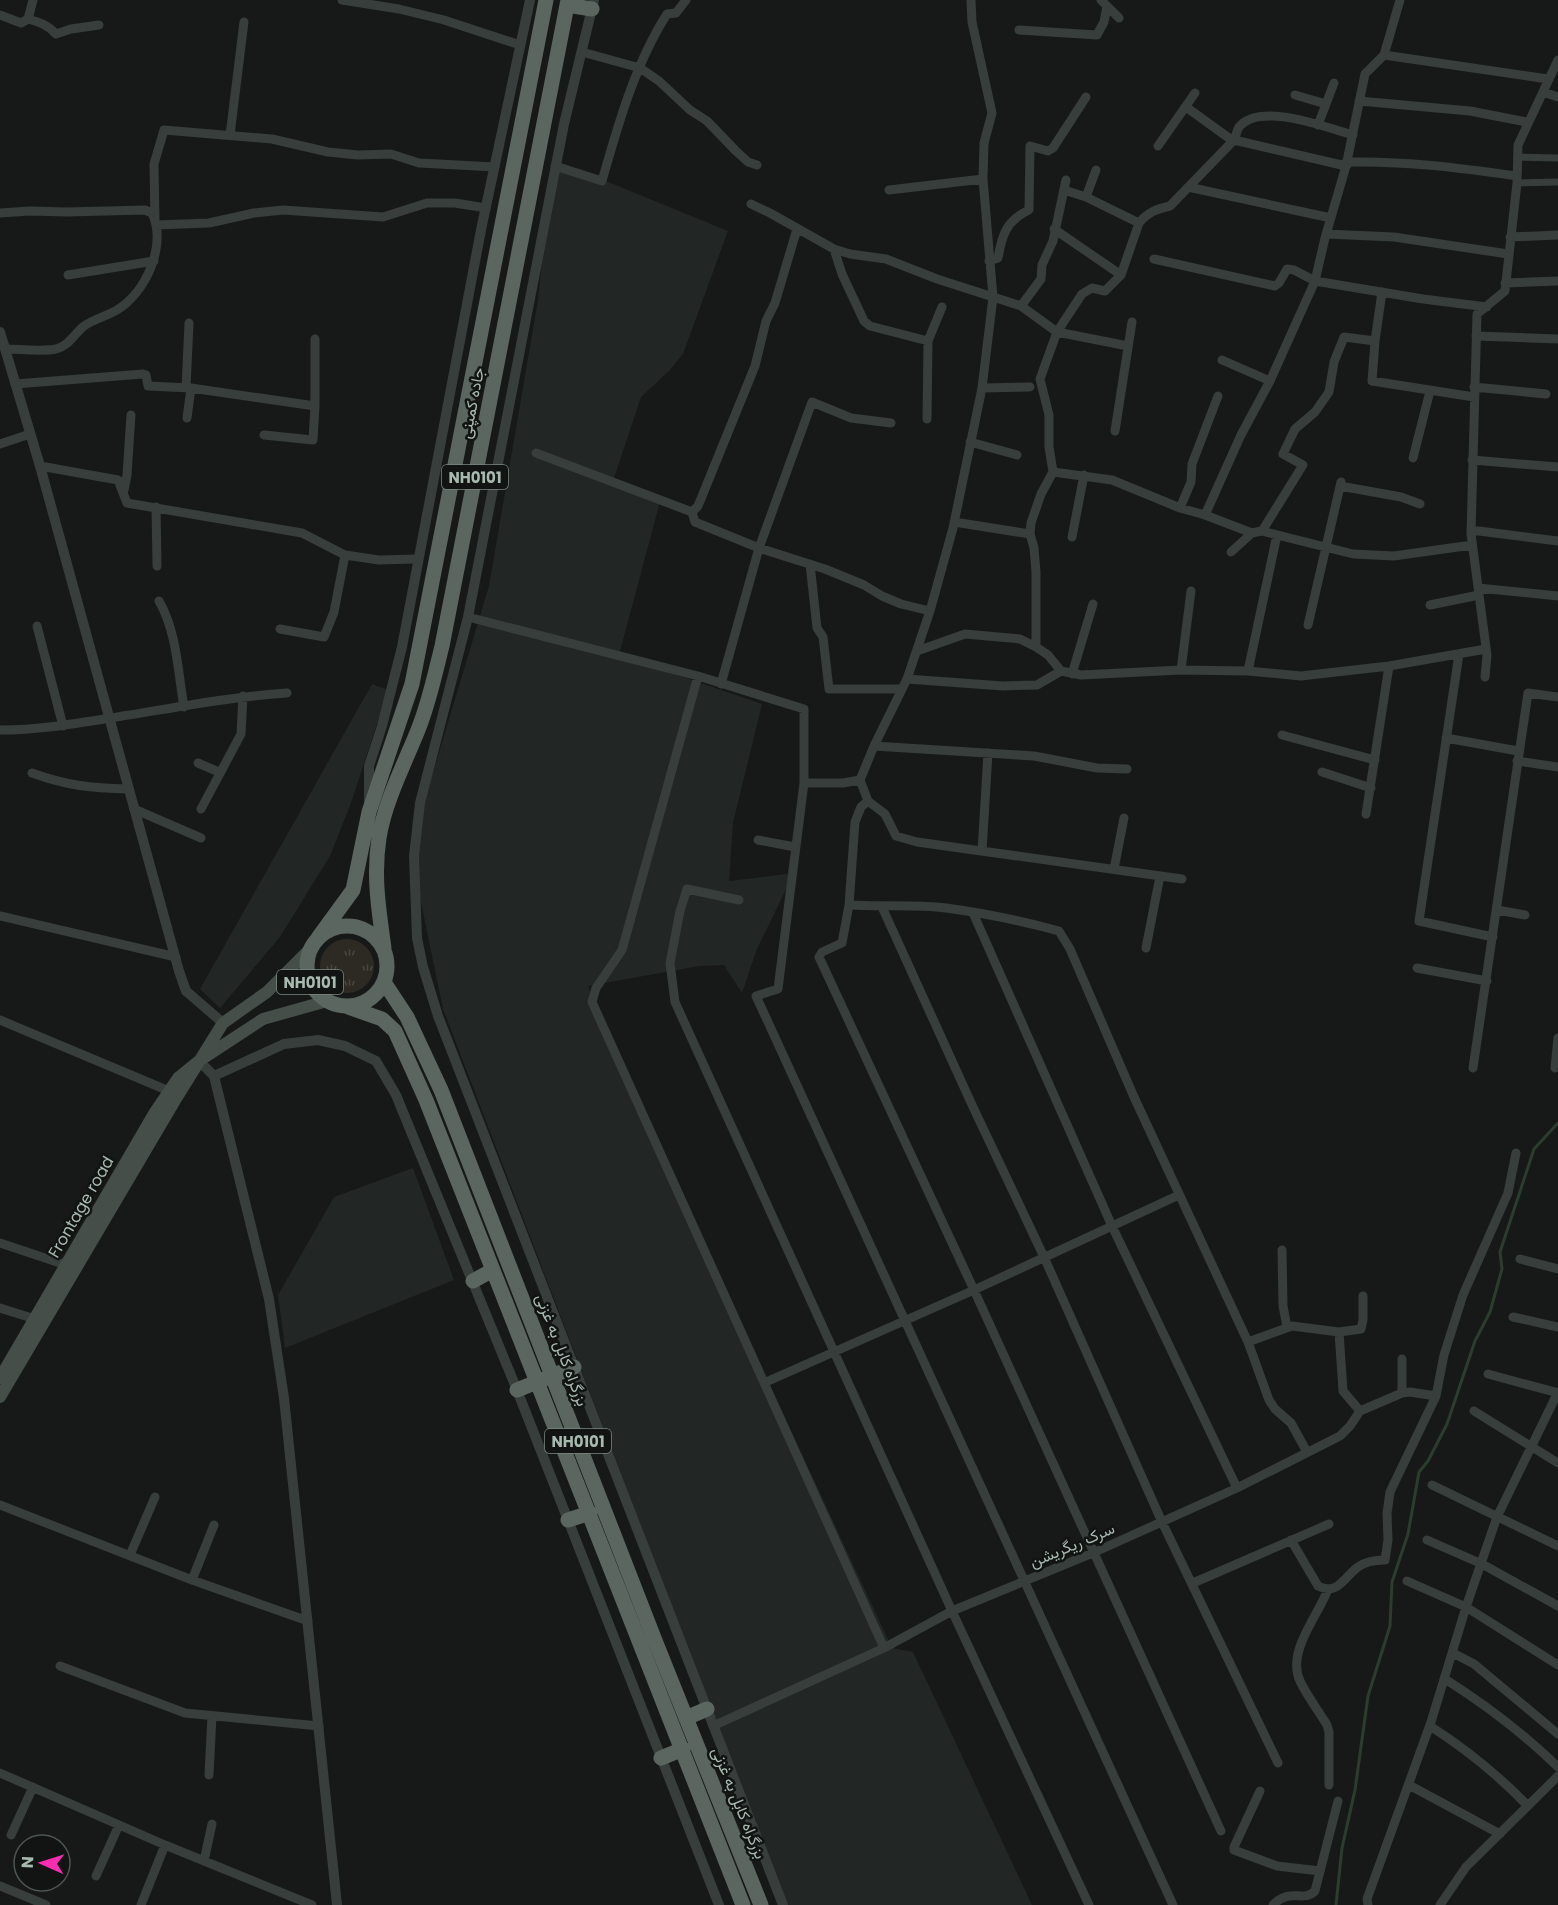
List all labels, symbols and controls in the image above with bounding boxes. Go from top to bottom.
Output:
street label: جاده کمپنی [454,365,490,441]
road number: NH0101 [442,465,508,489]
road number: NH0101 [277,970,343,994]
street label: Frontage road [43,1152,119,1262]
street label: بزرگراه کابل به غزنی [530,1290,594,1410]
road number: NH0101 [545,1429,611,1453]
street label: سرک ریگریشن [1026,1517,1118,1573]
street label: بزرگراه کابل به غزنی [706,1744,772,1862]
north arrow [12,1833,72,1893]
text: N [16,1856,39,1869]

